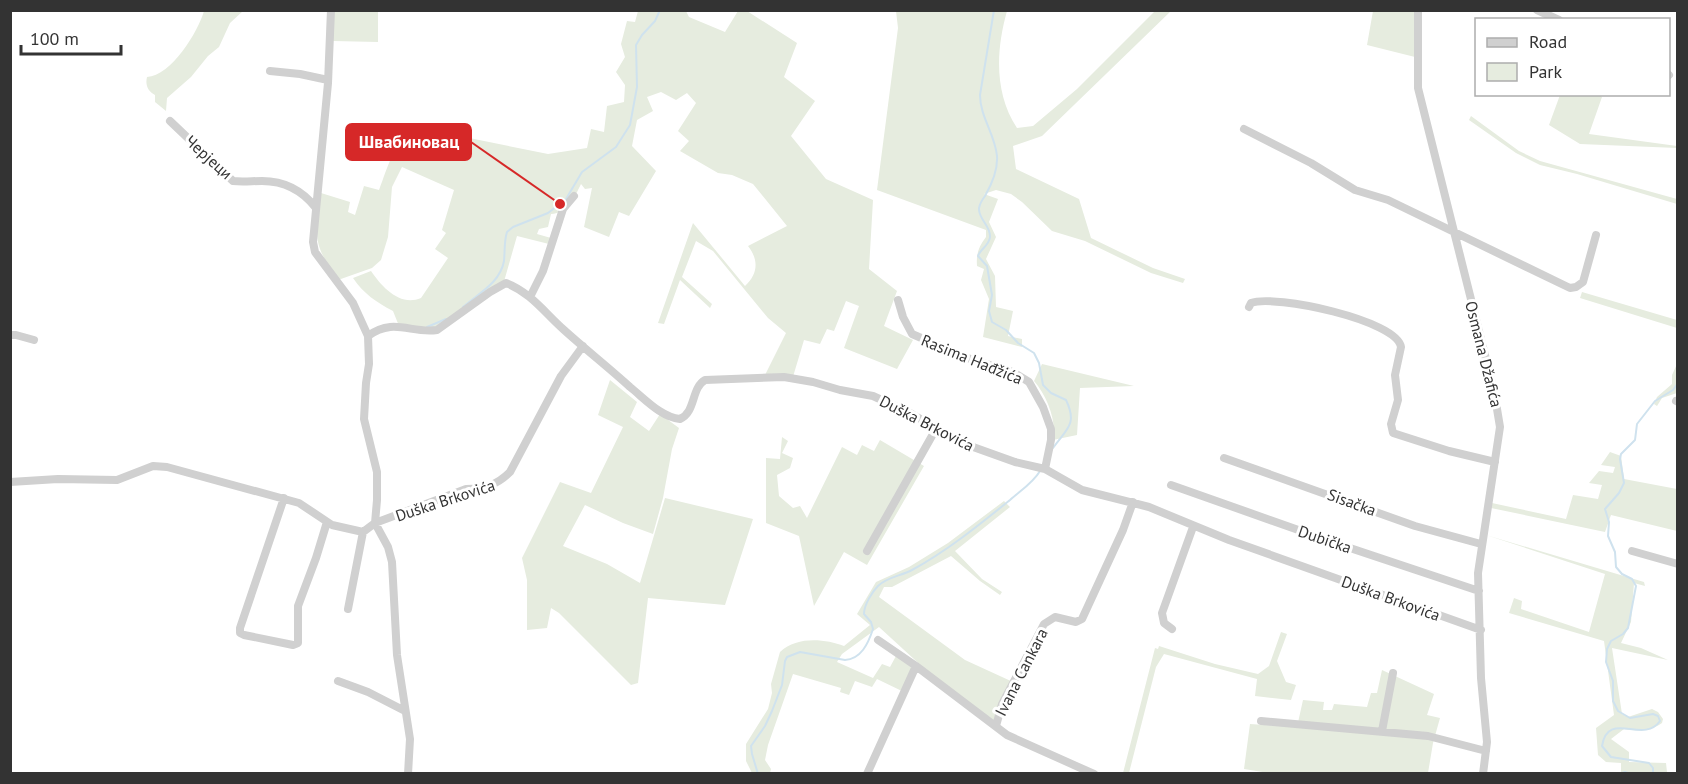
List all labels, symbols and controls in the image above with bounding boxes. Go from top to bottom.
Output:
scale bar [21,18,122,56]
legend [1475,18,1670,96]
text: 100 m [30,27,79,50]
text: Road [1529,30,1567,53]
text: Park [1529,60,1562,83]
callout: Швабиновац [346,124,471,160]
text: Швабиновац [359,130,459,153]
street label: Черјеци [181,131,237,183]
street label: Osmana Džafića [1461,299,1507,409]
street label: Rasima Hađžića [918,330,1026,388]
street label: Duška Brkovića [876,391,978,455]
street label: Duška Brkovića [393,474,497,526]
street label: Sisačka [1325,484,1379,520]
street label: Dubička [1296,521,1354,557]
street label: Duška Brkovića [1339,571,1443,625]
street label: Ivana Cankara [990,625,1052,719]

